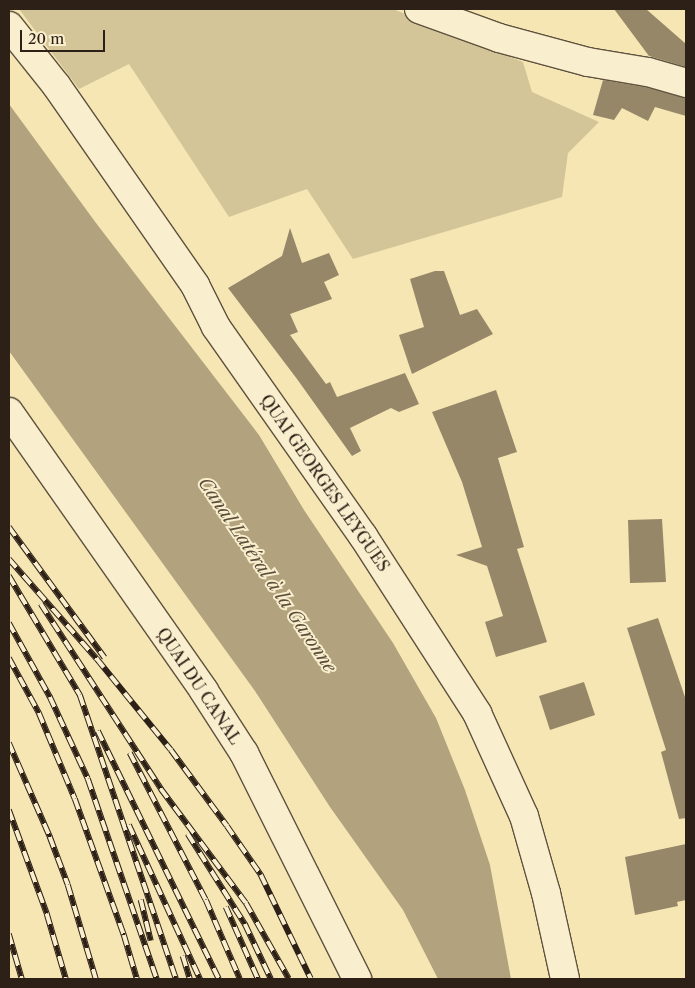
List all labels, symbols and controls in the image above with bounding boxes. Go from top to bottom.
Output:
scale bar [22,20,108,52]
text: 20 m [28,29,64,48]
street label: QUAI GEORGES LEYGUES [256,391,394,575]
water label: Canal Latéral à la Garonne [194,473,340,677]
street label: QUAI DU CANAL [153,624,245,748]

